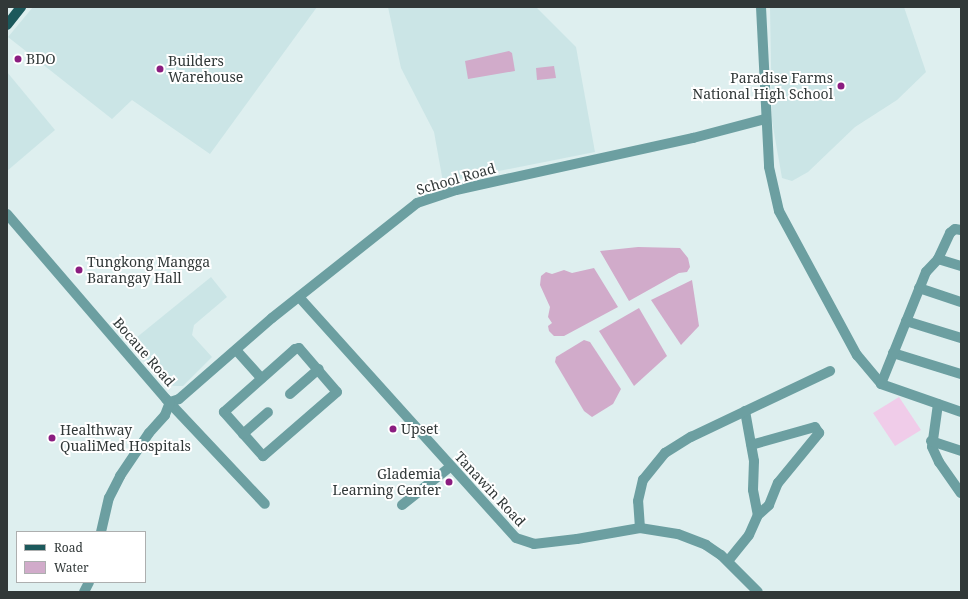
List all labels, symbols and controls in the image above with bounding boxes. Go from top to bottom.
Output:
place label: BDO [26,51,56,67]
place label: Builders Warehouse [168,53,243,86]
marker: BDO [13,54,23,64]
marker: Builders Warehouse [155,64,165,74]
place label: Paradise Farms National High School [693,70,833,102]
marker: Paradise Farms National High School [836,81,846,91]
street label: School Road [415,160,497,198]
place label: Tungkong Mangga Barangay Hall [87,254,210,286]
marker: Tungkong Mangga Barangay Hall [74,265,84,275]
street label: Bocaue Road [110,314,178,390]
place label: Upset [401,421,438,437]
place label: Healthway QualiMed Hospitals [60,422,191,454]
marker: Upset [388,424,398,434]
marker: Healthway QualiMed Hospitals [47,433,57,443]
street label: Tanawin Road [451,448,529,530]
place label: Glademia Learning Center [332,466,441,498]
marker: Glademia Learning Center [444,477,454,487]
legend [16,531,146,583]
text: Road [54,539,83,556]
text: Water [54,559,89,576]

